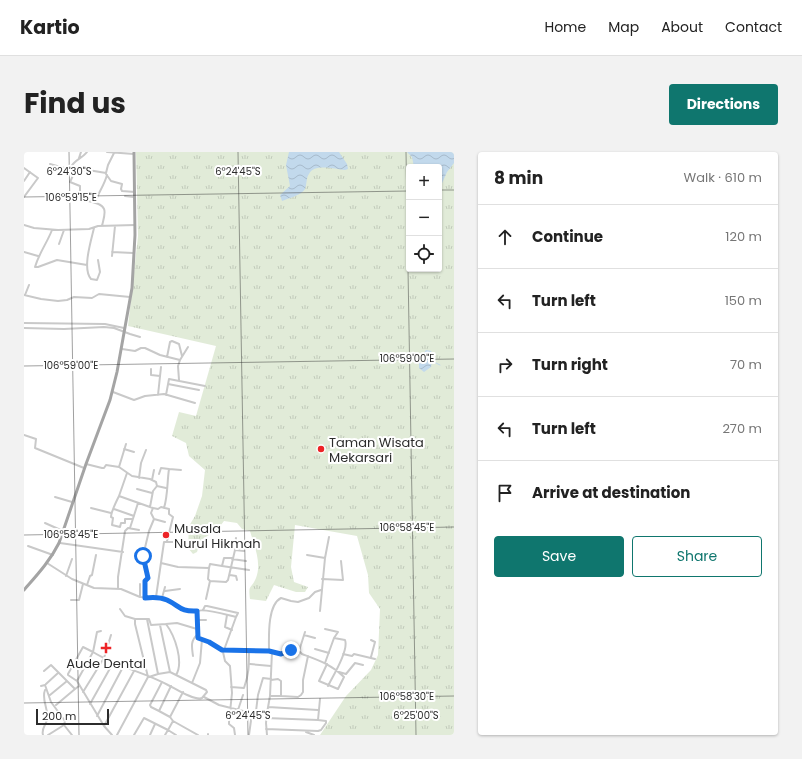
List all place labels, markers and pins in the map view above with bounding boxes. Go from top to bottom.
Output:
place label: Taman Wisata Mekarsari [329,433,424,467]
marker: Taman Wisata Mekarsari [316,444,326,454]
place label: Musala Nurul Hikmah [174,519,261,553]
marker: Musala Nurul Hikmah [161,530,171,540]
marker: Aude Dental [100,642,112,654]
place label: Aude Dental [66,654,146,673]

